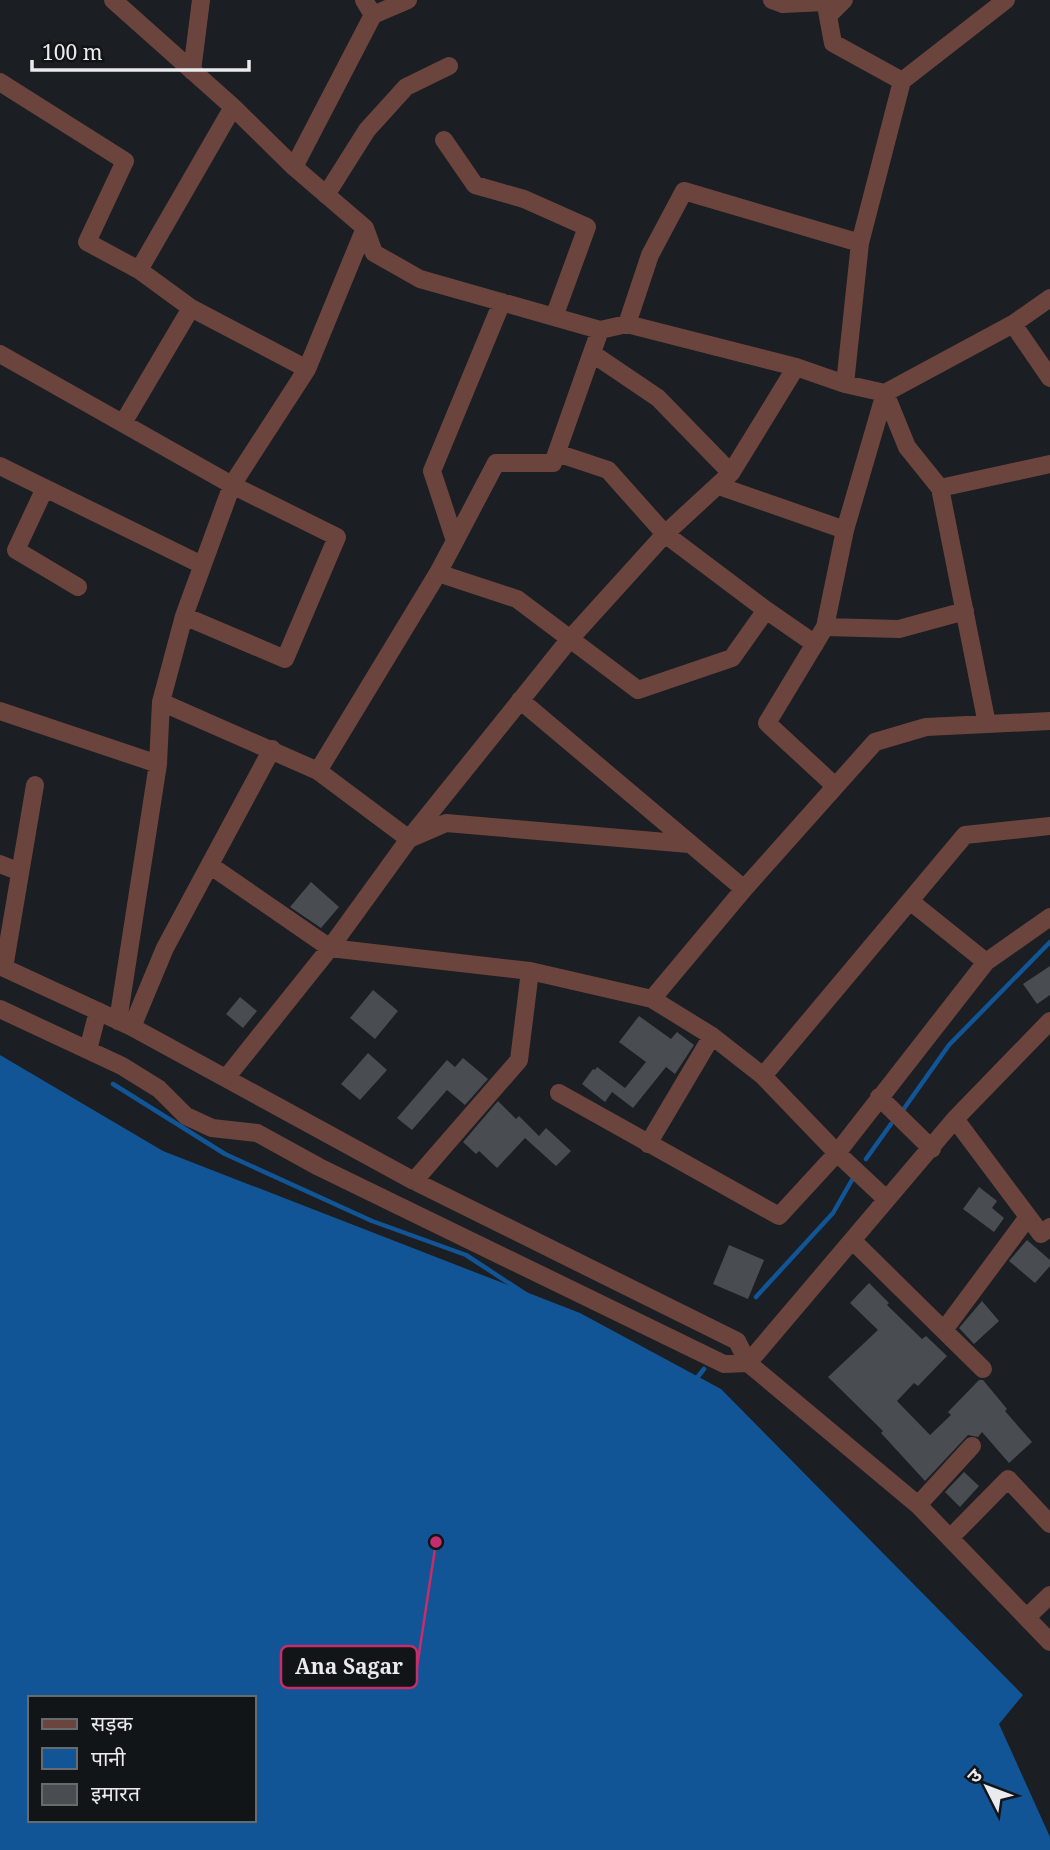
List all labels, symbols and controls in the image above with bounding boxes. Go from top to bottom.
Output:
scale bar [32,28,248,72]
text: 100 m [42,38,103,66]
callout: Ana Sagar [281,1646,417,1688]
text: Ana Sagar [295,1652,403,1680]
legend [28,1696,256,1822]
text: सड़क [91,1709,133,1737]
text: पानी [91,1744,126,1772]
north arrow [952,1752,1022,1822]
text: उ [961,1762,988,1788]
text: इमारत [91,1779,141,1807]

